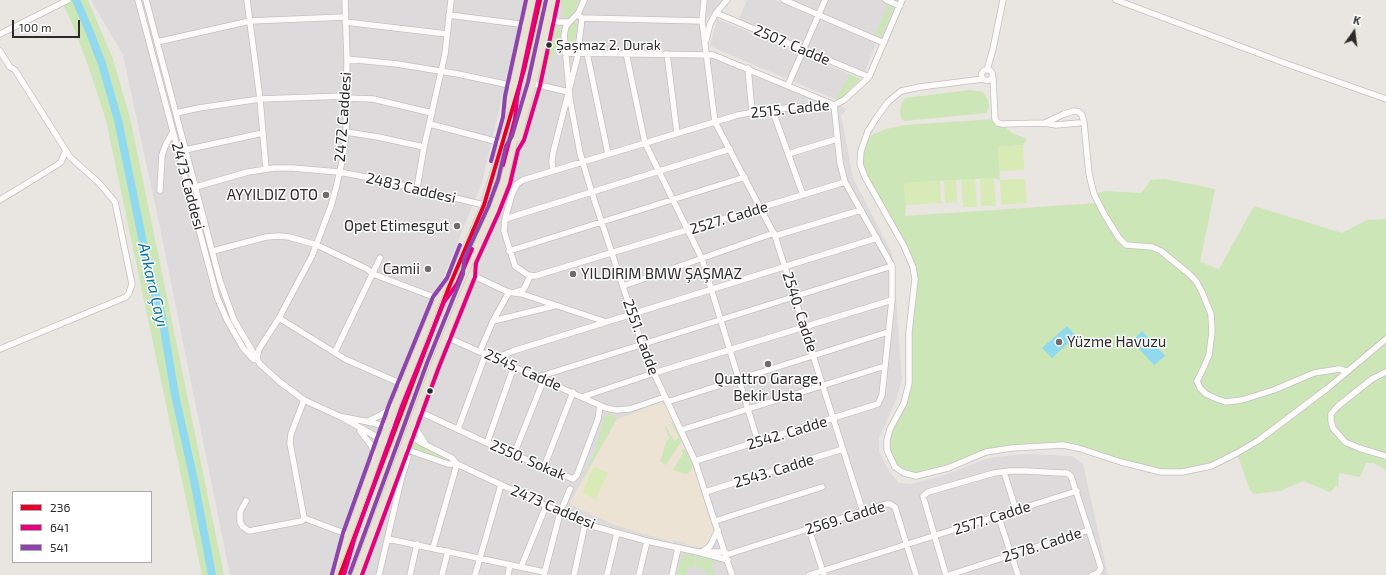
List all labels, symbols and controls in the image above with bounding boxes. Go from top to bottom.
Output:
scale bar [14,12,82,38]
north arrow [1334,12,1374,52]
text: K [1352,13,1362,27]
text: 100 m [19,20,51,34]
street label: 2507. Cadde [751,21,833,69]
place label: Şaşmaz 2. Durak [556,37,661,53]
marker: Şaşmaz 2. Durak [544,40,554,50]
street label: 2472 Caddesi [331,71,355,163]
street label: 2515. Cadde [750,96,830,122]
street label: 2473 Caddesi [168,140,208,232]
street label: 2483 Caddesi [364,169,458,207]
place label: AYYILDIZ OTO [227,186,318,204]
marker: AYYILDIZ OTO [321,190,331,200]
street label: 2527. Cadde [688,198,770,238]
place label: Opet Etimesgut [344,217,449,235]
marker: Opet Etimesgut [452,221,462,231]
water label: Ankara Çayı [134,241,172,329]
place label: Camii [383,260,420,278]
marker: Camii [423,264,433,274]
place label: YILDIRIM BMW ŞAŞMAZ [581,265,742,283]
marker: YILDIRIM BMW ŞAŞMAZ [568,269,578,279]
street label: 2540. Cadde [779,269,821,355]
street label: 2551. Cadde [619,297,663,377]
place label: Yüzme Havuzu [1067,333,1166,351]
marker: Yüzme Havuzu [1054,337,1064,347]
street label: 2545. Cadde [482,345,564,395]
marker: Quattro Garage, Bekir Usta [763,359,773,369]
place label: Quattro Garage, Bekir Usta [714,370,822,405]
unlabelled marker [425,386,435,396]
street label: 2542. Cadde [745,412,829,454]
street label: 2550. Sokak [487,436,569,484]
street label: 2543. Cadde [732,450,816,492]
street label: 2473 Caddesi [508,481,598,533]
legend [12,491,152,563]
street label: 2569. Cadde [803,497,887,539]
street label: 2577. Cadde [951,497,1033,539]
text: 236 [50,500,70,514]
text: 641 [50,520,69,534]
street label: 2578. Cadde [1000,524,1084,566]
text: 541 [50,540,69,554]

